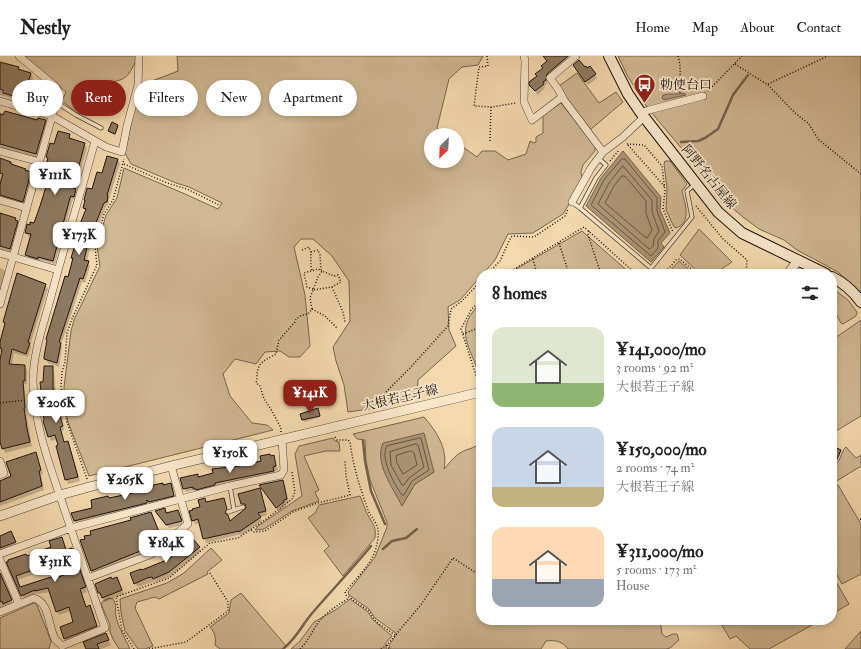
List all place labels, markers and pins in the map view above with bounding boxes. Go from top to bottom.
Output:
bus stop icon: 勅使台口 [631,72,657,105]
place label: 勅使台口 [660,77,712,93]
pin: ¥111K [27,162,83,196]
pin: ¥173K [51,222,107,256]
pin: ¥141K [282,380,338,414]
pin: ¥206K [28,390,84,424]
pin: ¥150K [202,440,258,474]
pin: ¥265K [97,467,153,501]
pin: ¥184K [138,530,194,564]
pin: ¥311K [27,549,83,583]

